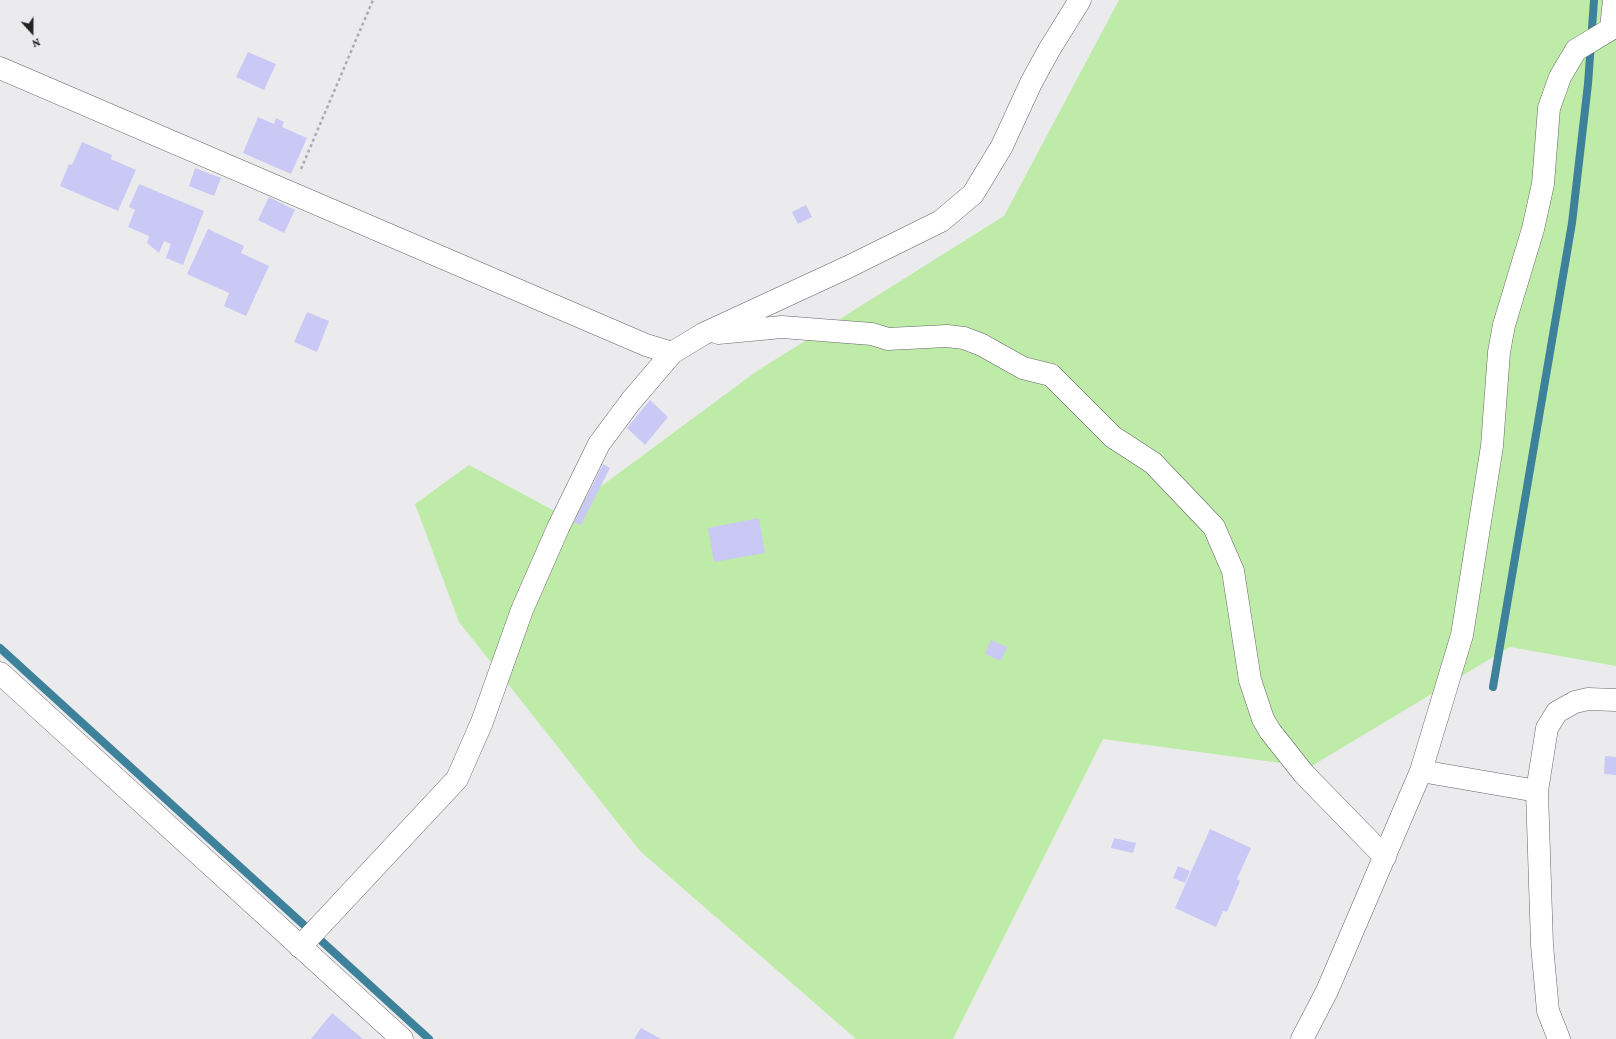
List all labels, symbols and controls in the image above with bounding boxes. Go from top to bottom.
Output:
north arrow [12,12,52,52]
text: N [31,36,42,50]

